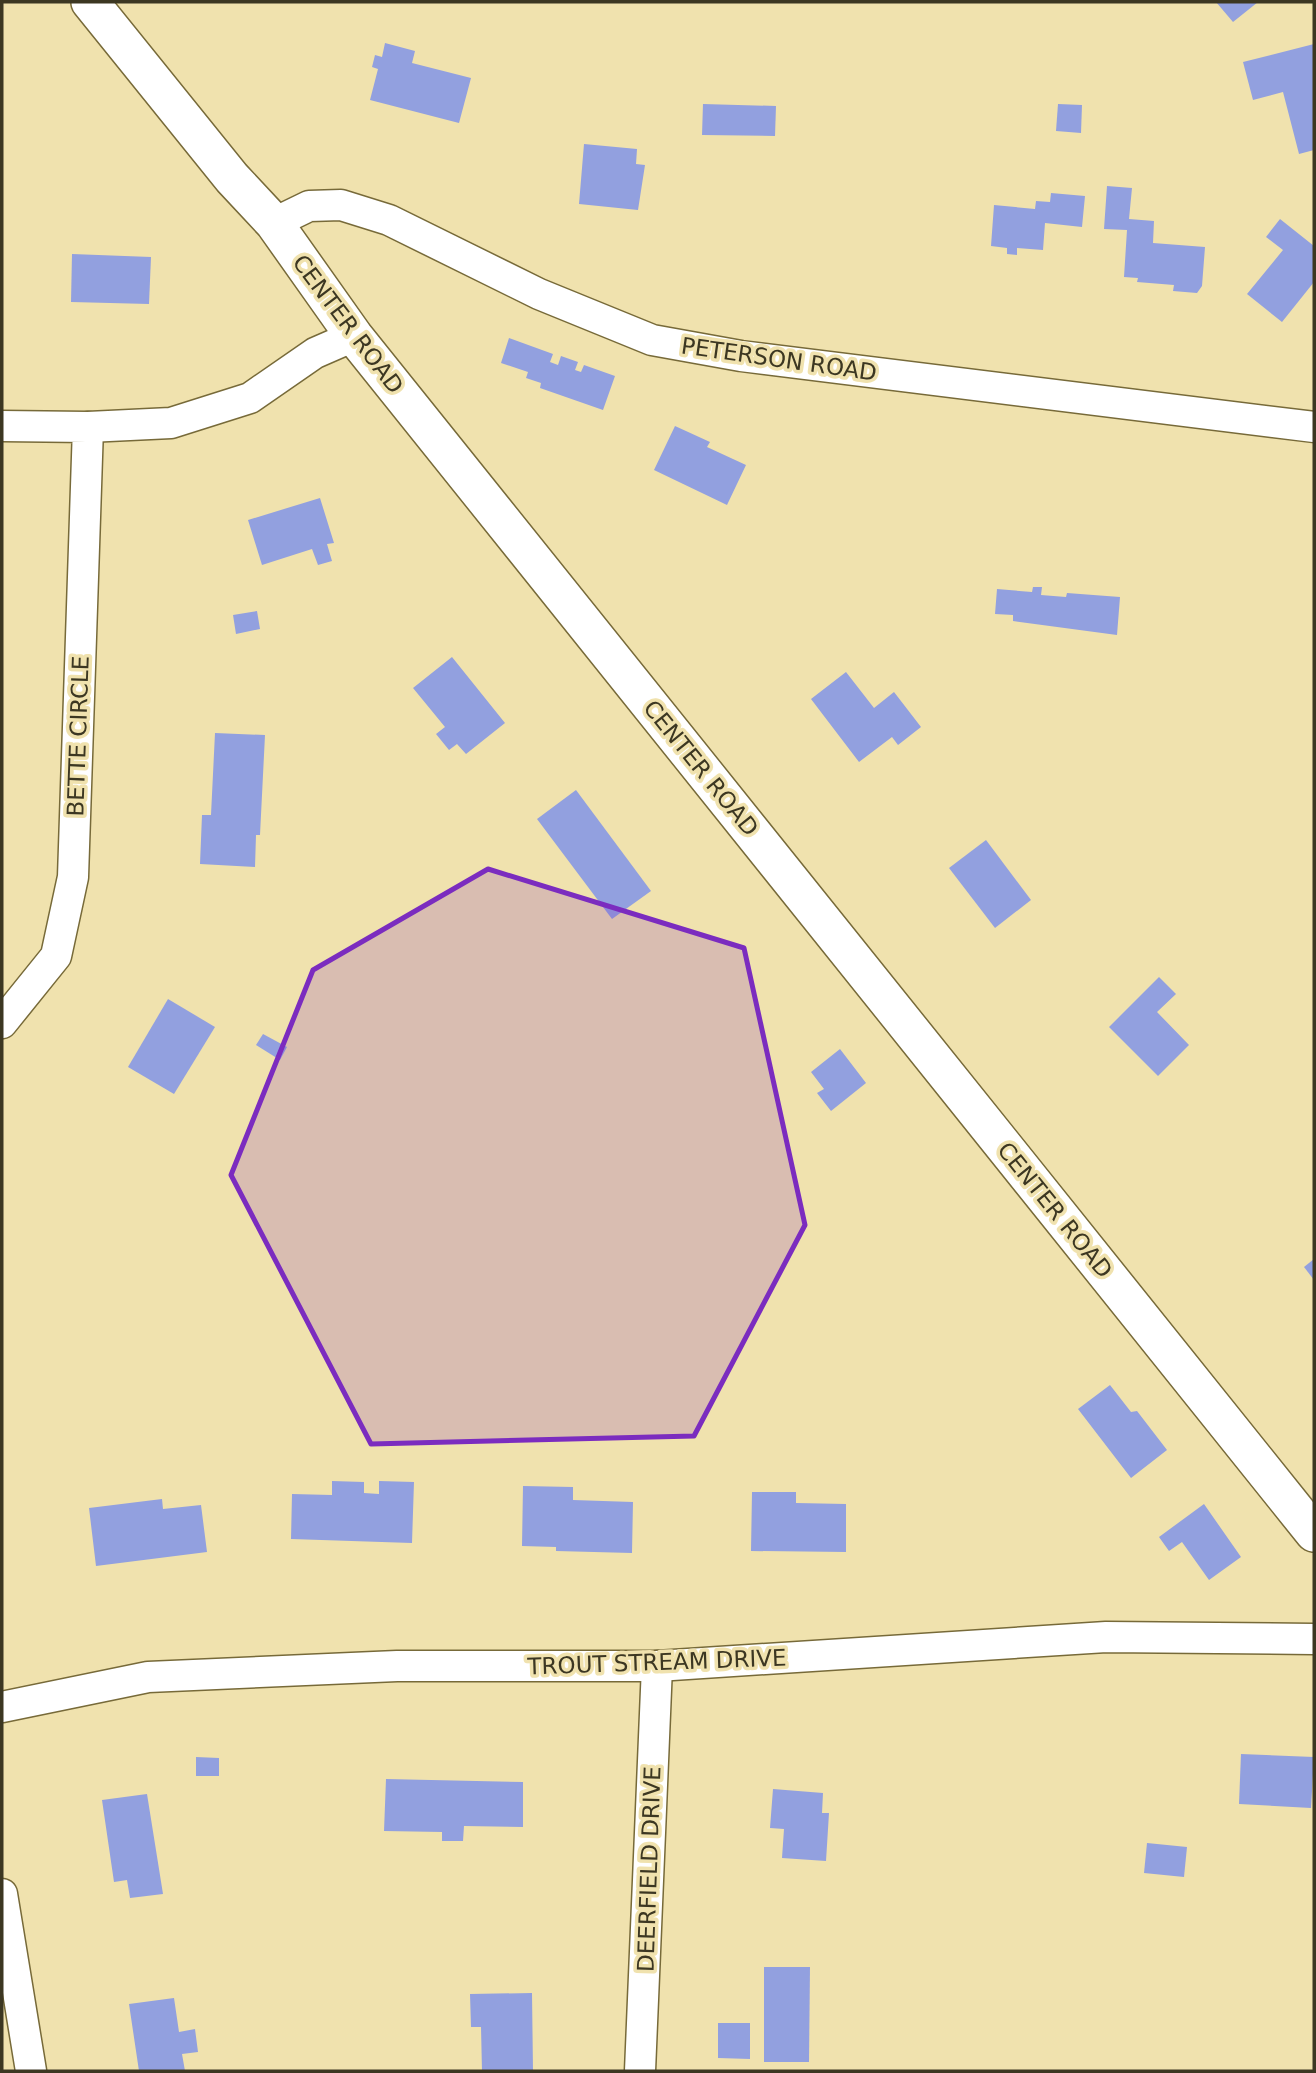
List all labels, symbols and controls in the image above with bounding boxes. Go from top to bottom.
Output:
street label: CENTER ROAD [287,250,409,398]
street label: PETERSON ROAD [679,332,879,386]
street label: BETTE CIRCLE [62,655,94,817]
street label: CENTER ROAD [638,695,764,841]
street label: CENTER ROAD [992,1137,1118,1283]
street label: TROUT STREAM DRIVE [526,1644,787,1680]
street label: DEERFIELD DRIVE [632,1766,666,1972]

